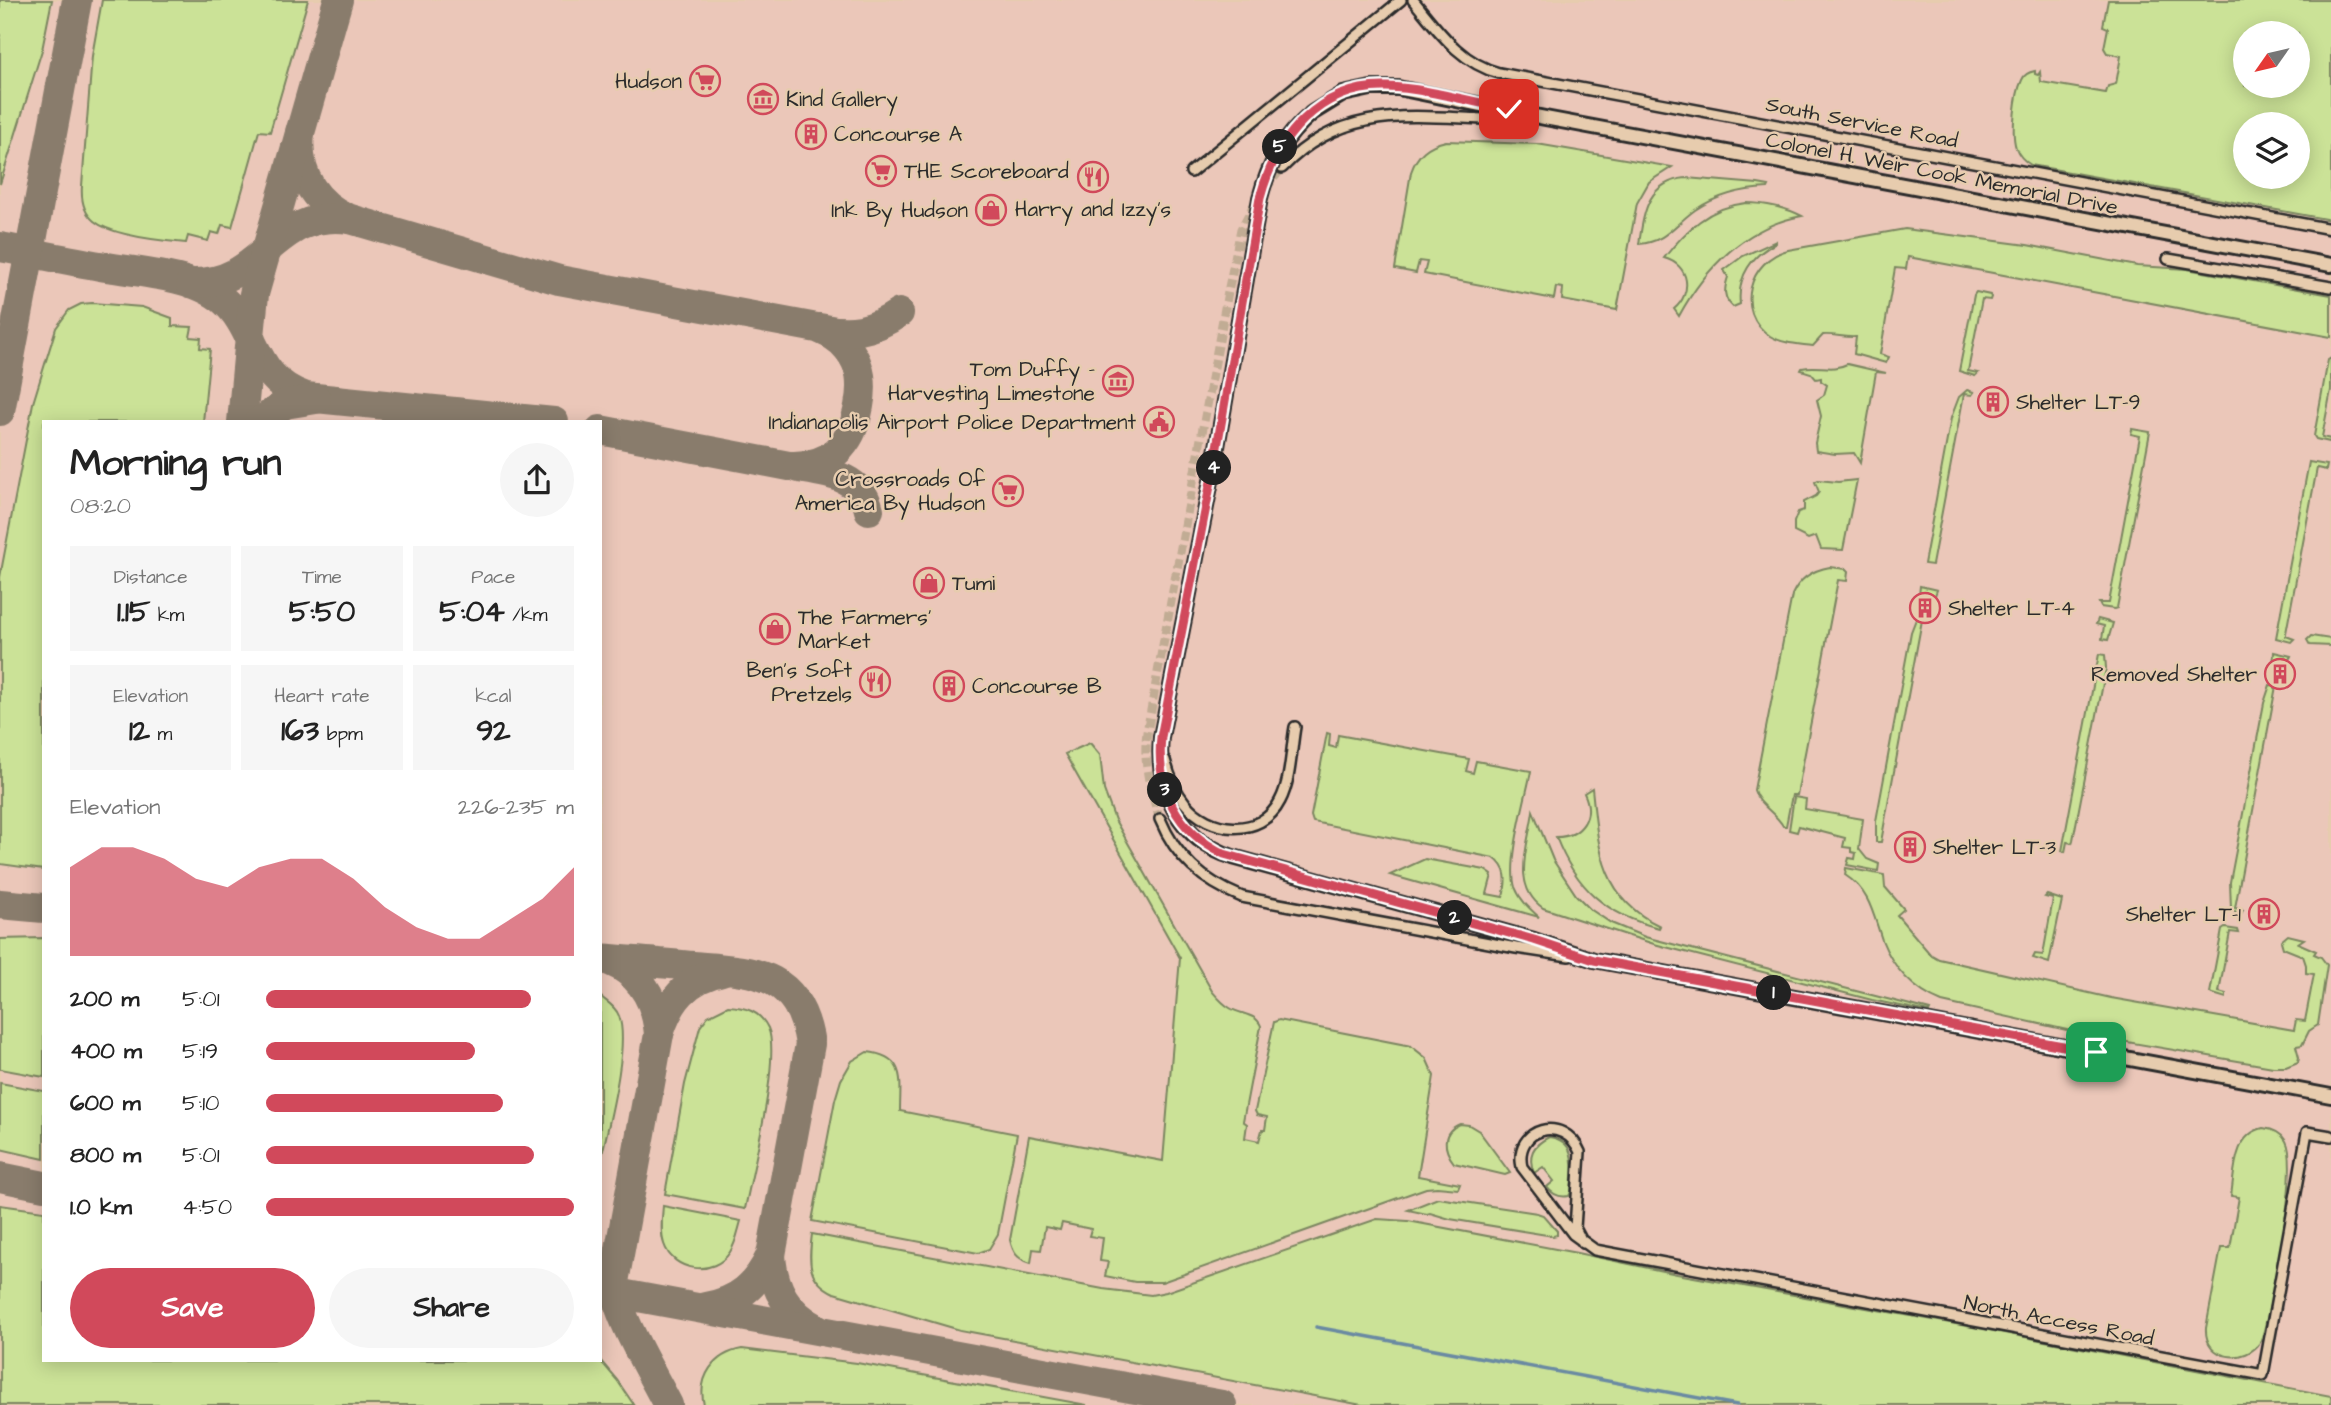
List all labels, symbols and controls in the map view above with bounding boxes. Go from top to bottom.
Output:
north arrow [2233,21,2310,98]
map controls [2233,21,2310,189]
supermarket icon: Hudson [688,64,722,98]
place label: Hudson [615,67,682,96]
pin [1479,79,1539,139]
museum icon: Kind Gallery [746,82,780,116]
place label: Kind Gallery [786,85,898,116]
icon: check [1490,90,1528,128]
street label: South Service Road [1763,90,1961,155]
button: layers [2233,112,2310,189]
building icon: Concourse A [794,117,828,151]
place label: Concourse A [834,120,963,149]
street label: Colonel H. Weir Cook Memorial Drive [1763,125,2120,222]
pin: 5 [1262,130,1298,164]
text: 5 [1273,133,1286,160]
supermarket icon: THE Scoreboard [864,154,898,188]
place label: THE Scoreboard [904,157,1069,186]
restaurant icon: Harry and Izzy's [1076,160,1110,194]
shop icon: Ink By Hudson [974,193,1008,227]
place label: Harry and Izzy's [1015,195,1171,226]
place label: Ink By Hudson [831,196,968,227]
place label: Tom Duffy - Harvesting Limestone [888,355,1095,410]
museum icon: Tom Duffy - Harvesting Limestone [1101,364,1135,398]
building icon: Shelter LT-9 [1976,385,2010,419]
place label: Shelter LT-9 [2016,388,2141,417]
public building icon: Indianapolis Airport Police Department [1142,405,1176,439]
place label: Indianapolis Airport Police Department [769,408,1137,438]
text: Morning run [70,438,282,490]
button: share [500,443,574,517]
pin: 4 [1196,450,1232,486]
text: 4 [1207,454,1220,481]
place label: Crossroads Of America By Hudson [795,465,986,520]
supermarket icon: Crossroads Of America By Hudson [991,474,1025,508]
text: 08:20 [70,490,131,522]
text: Distance [114,564,188,591]
text: Time [302,564,342,591]
text: Pace [471,564,515,591]
shop icon: Tumi [912,566,946,600]
place label: Tumi [952,569,995,598]
text: 1.15 [117,591,150,633]
text: 5:50 [289,591,355,633]
text: 5:04 [439,591,505,633]
building icon: Shelter LT-4 [1908,591,1942,625]
place label: Shelter LT-4 [1948,594,2075,623]
text: km [150,602,184,629]
text: /km [505,602,547,629]
place label: The Farmers' Market [798,603,931,656]
shop icon: The Farmers' Market [758,612,792,646]
place label: Ben's Soft Pretzels [747,656,852,709]
building icon: Removed Shelter [2263,657,2297,691]
place label: Removed Shelter [2091,660,2257,689]
restaurant icon: Ben's Soft Pretzels [858,665,892,699]
building icon: Concourse B [932,669,966,703]
place label: Concourse B [972,672,1102,701]
text: Elevation [113,683,188,710]
text: Heart rate [274,683,370,710]
text: kcal [475,683,512,710]
text: 12 [129,710,150,752]
text: 163 [281,710,319,752]
text: 92 [476,710,510,752]
text: m [150,721,172,748]
text: bpm [319,721,363,748]
pin: 3 [1148,772,1182,808]
text: 3 [1160,776,1169,803]
text: Elevation [70,791,161,823]
text: 226–235 m [458,791,574,823]
building icon: Shelter LT-3 [1893,830,1927,864]
place label: Shelter LT-3 [1933,833,2057,862]
building icon: Shelter LT-1 [2247,897,2281,931]
pin: 2 [1438,900,1472,936]
place label: Shelter LT-1 [2126,900,2241,929]
text: 2 [1449,904,1460,931]
pin: 1 [1756,976,1792,1010]
text: 1 [1772,979,1775,1006]
text: 200 m [70,983,139,1015]
text: 5:01 [182,983,220,1015]
pin [2066,1022,2126,1082]
icon: arrive [2077,1033,2115,1071]
text: 400 m [70,1035,142,1067]
text: 5:19 [182,1035,218,1067]
text: 600 m [70,1087,141,1119]
text: 5:10 [182,1087,220,1119]
text: 800 m [70,1139,141,1171]
text: 5:01 [182,1139,220,1171]
text: 1.0 km [70,1191,132,1223]
text: 4:50 [182,1191,232,1223]
button: Save [70,1268,315,1348]
button: Share [329,1268,574,1348]
street label: North Access Road [1961,1288,2157,1353]

